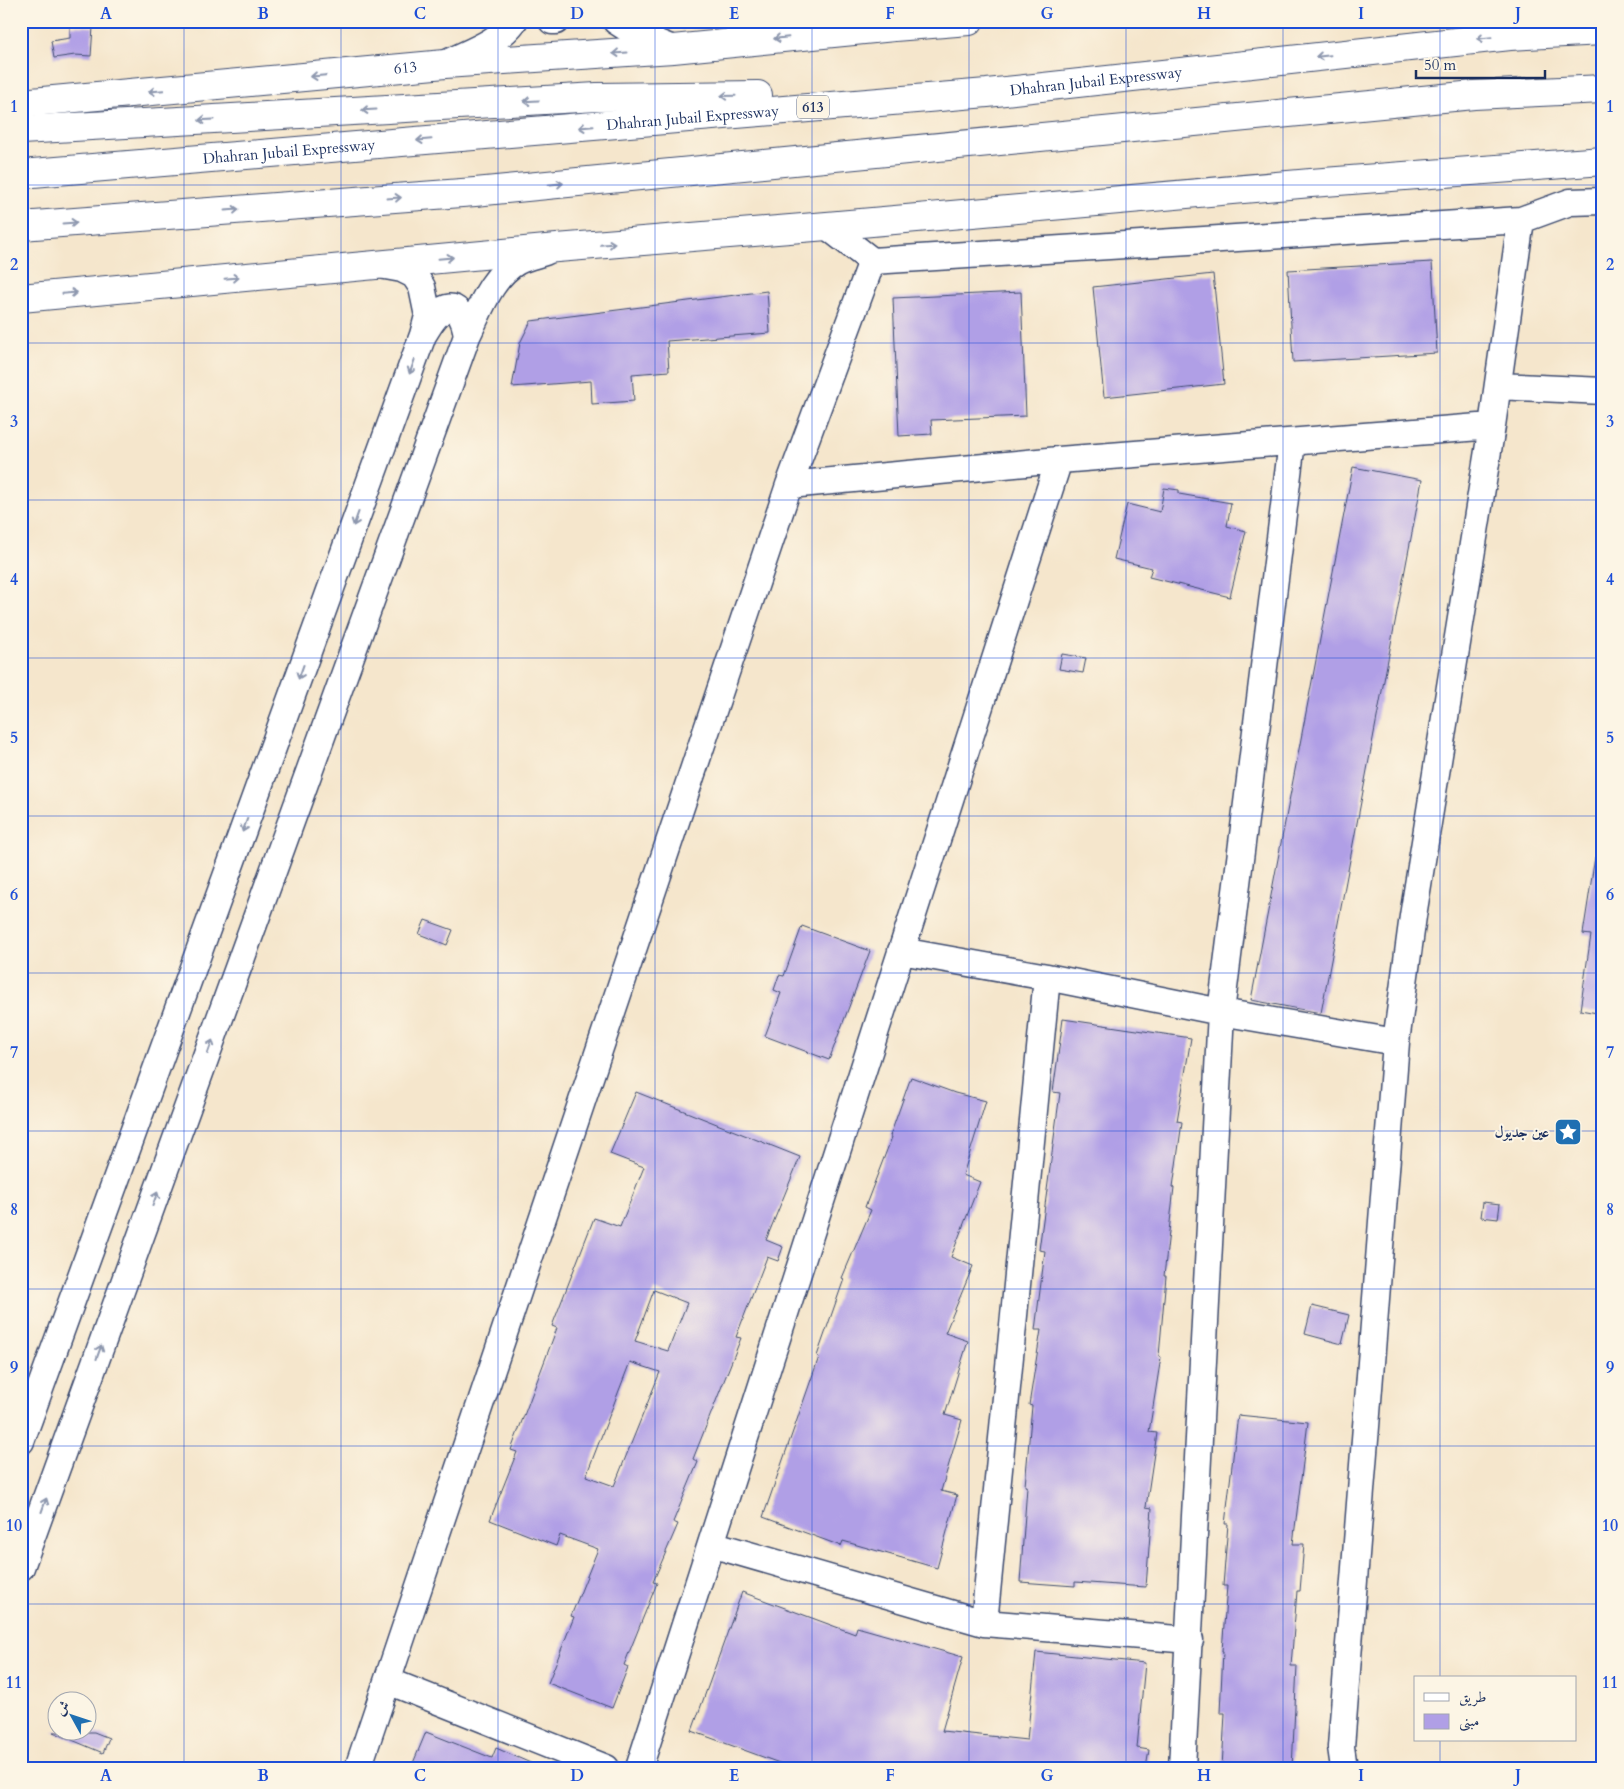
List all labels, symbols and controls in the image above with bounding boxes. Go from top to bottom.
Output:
text: A [100,3,112,25]
text: B [257,3,269,25]
text: C [414,3,426,25]
text: D [570,3,584,25]
text: E [729,3,739,25]
text: F [885,3,895,25]
text: G [1040,3,1054,25]
text: H [1197,3,1211,25]
text: I [1358,3,1364,25]
text: J [1513,3,1521,25]
one-way arrow [774,33,790,43]
one-way arrow [1477,34,1493,43]
one-way arrow [612,48,628,57]
scale bar [1416,48,1545,80]
one-way arrow [1315,51,1331,61]
text: 50 m [1424,55,1456,75]
street label: 613 [393,57,418,79]
street label: Dhahran Jubail Expressway [1009,62,1183,100]
one-way arrow [310,71,326,81]
one-way arrow [148,86,164,95]
one-way arrow [720,91,736,101]
road number: 613 [797,95,829,118]
text: 1 [10,96,18,118]
text: 1 [1606,96,1614,118]
one-way arrow [523,97,539,106]
street label: Dhahran Jubail Expressway [606,100,780,135]
one-way arrow [361,106,377,115]
one-way arrow [199,115,215,124]
one-way arrow [578,122,594,131]
street label: Dhahran Jubail Expressway [202,134,376,169]
one-way arrow [417,136,433,145]
one-way arrow [548,179,564,189]
one-way arrow [386,193,402,203]
one-way arrow [224,206,240,215]
one-way arrow [62,218,78,227]
one-way arrow [599,239,615,249]
one-way arrow [437,253,453,263]
text: 2 [10,254,18,276]
text: 2 [1606,254,1614,276]
one-way arrow [223,273,239,283]
one-way arrow [61,288,77,298]
one-way arrow [407,358,416,374]
text: 3 [10,411,18,433]
text: 3 [1606,411,1614,433]
one-way arrow [351,511,360,527]
text: 4 [10,569,18,591]
text: 4 [1606,569,1614,591]
one-way arrow [296,664,305,679]
text: 5 [10,727,18,749]
text: 5 [1606,727,1614,749]
one-way arrow [240,817,249,832]
text: 6 [10,884,18,906]
text: 6 [1606,884,1614,906]
one-way arrow [206,1039,215,1055]
text: 7 [10,1042,18,1064]
text: 7 [1606,1042,1614,1064]
place icon: عين جديول [1553,1117,1583,1147]
place label: عين جديول [1494,1122,1549,1142]
one-way arrow [151,1192,160,1208]
text: 8 [10,1199,18,1221]
text: 8 [1606,1199,1614,1221]
one-way arrow [95,1345,104,1360]
text: 9 [10,1357,18,1379]
text: 9 [1606,1357,1614,1379]
one-way arrow [40,1498,49,1513]
text: 10 [6,1515,22,1537]
text: 10 [1602,1515,1618,1537]
text: 11 [6,1672,22,1694]
text: 11 [1602,1672,1618,1694]
legend [1414,1676,1576,1742]
text: طريق [1459,1687,1486,1707]
north arrow [48,1692,98,1742]
text: ش [51,1696,74,1719]
text: مبنى [1459,1711,1479,1732]
text: A [100,1765,112,1787]
text: B [257,1765,269,1787]
text: C [414,1765,426,1787]
text: D [570,1765,584,1787]
text: E [729,1765,739,1787]
text: F [885,1765,895,1787]
text: G [1040,1765,1054,1787]
text: H [1197,1765,1211,1787]
text: I [1358,1765,1364,1787]
text: J [1513,1765,1521,1787]

